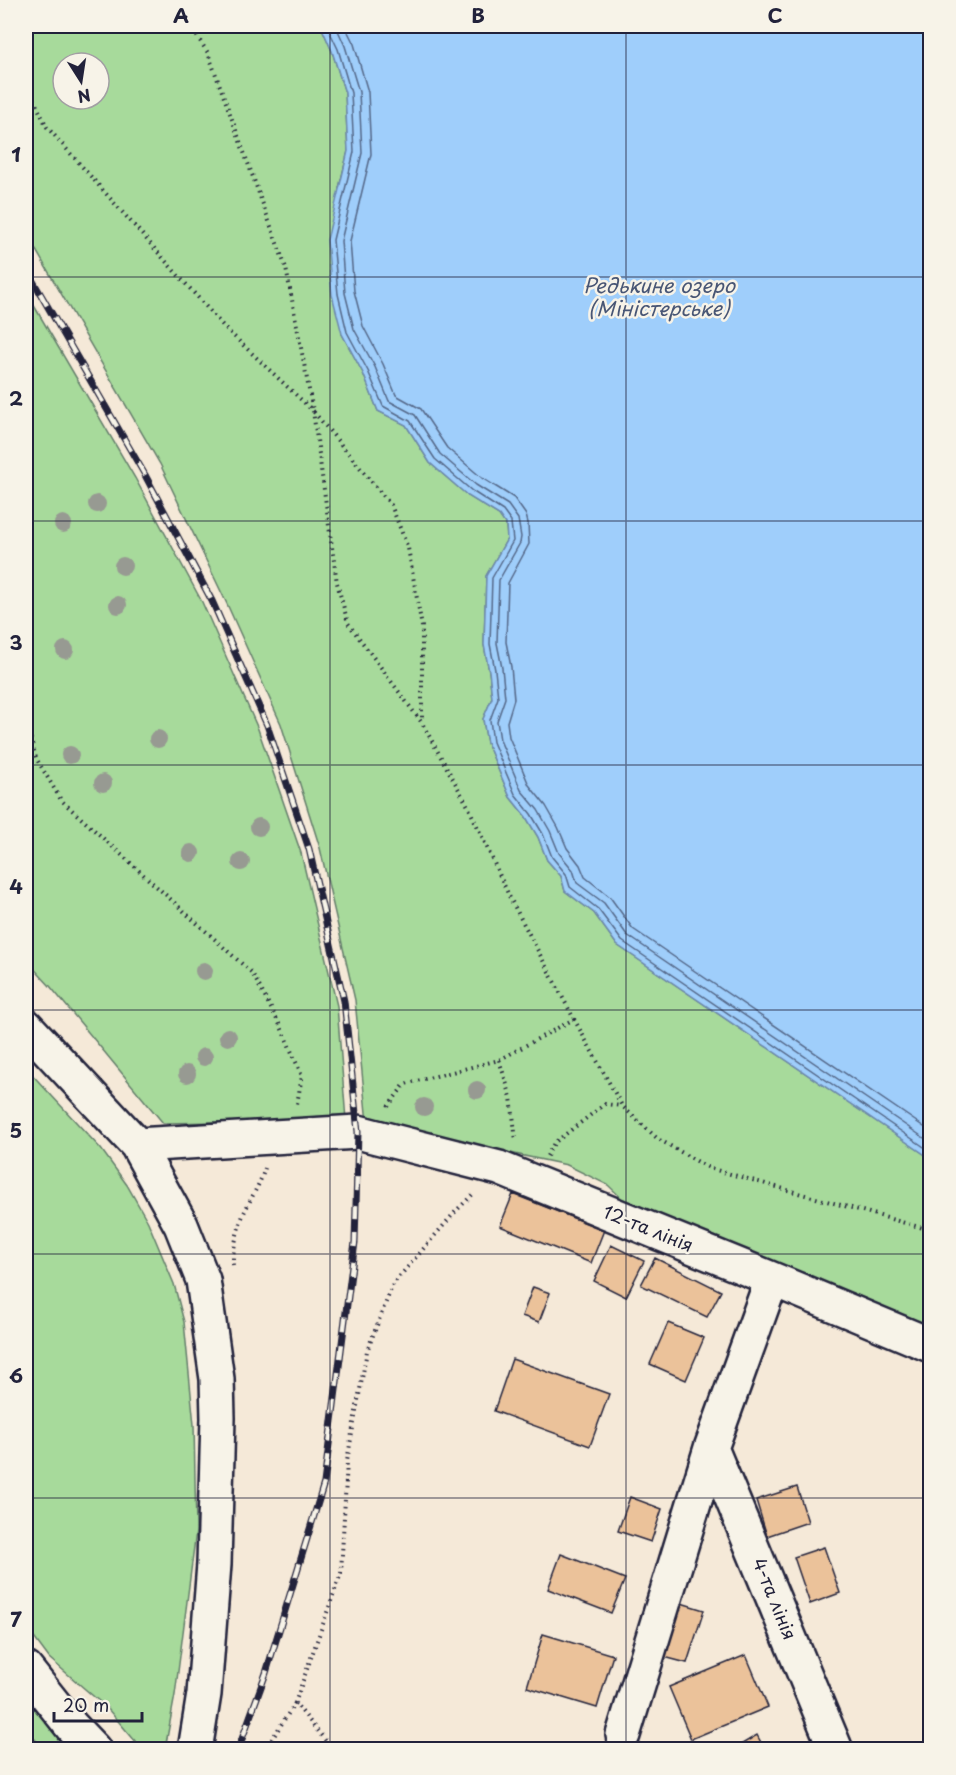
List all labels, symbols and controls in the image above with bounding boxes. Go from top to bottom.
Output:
text: A [173,0,189,30]
text: B [471,0,485,30]
text: C [767,0,783,30]
north arrow [51,51,111,111]
text: N [76,84,93,110]
text: 1 [11,139,21,169]
water label: Редькине озеро (Міністерське) [583,270,737,323]
text: 2 [9,383,23,413]
text: 3 [9,627,23,657]
text: 4 [9,871,23,901]
text: 5 [10,1115,22,1145]
street label: 12-та лінія [599,1197,698,1258]
text: 6 [9,1360,23,1390]
street label: 4-та лінія [747,1553,804,1644]
text: 7 [10,1604,22,1634]
scale bar [54,1685,142,1723]
text: 20 m [63,1691,109,1718]

